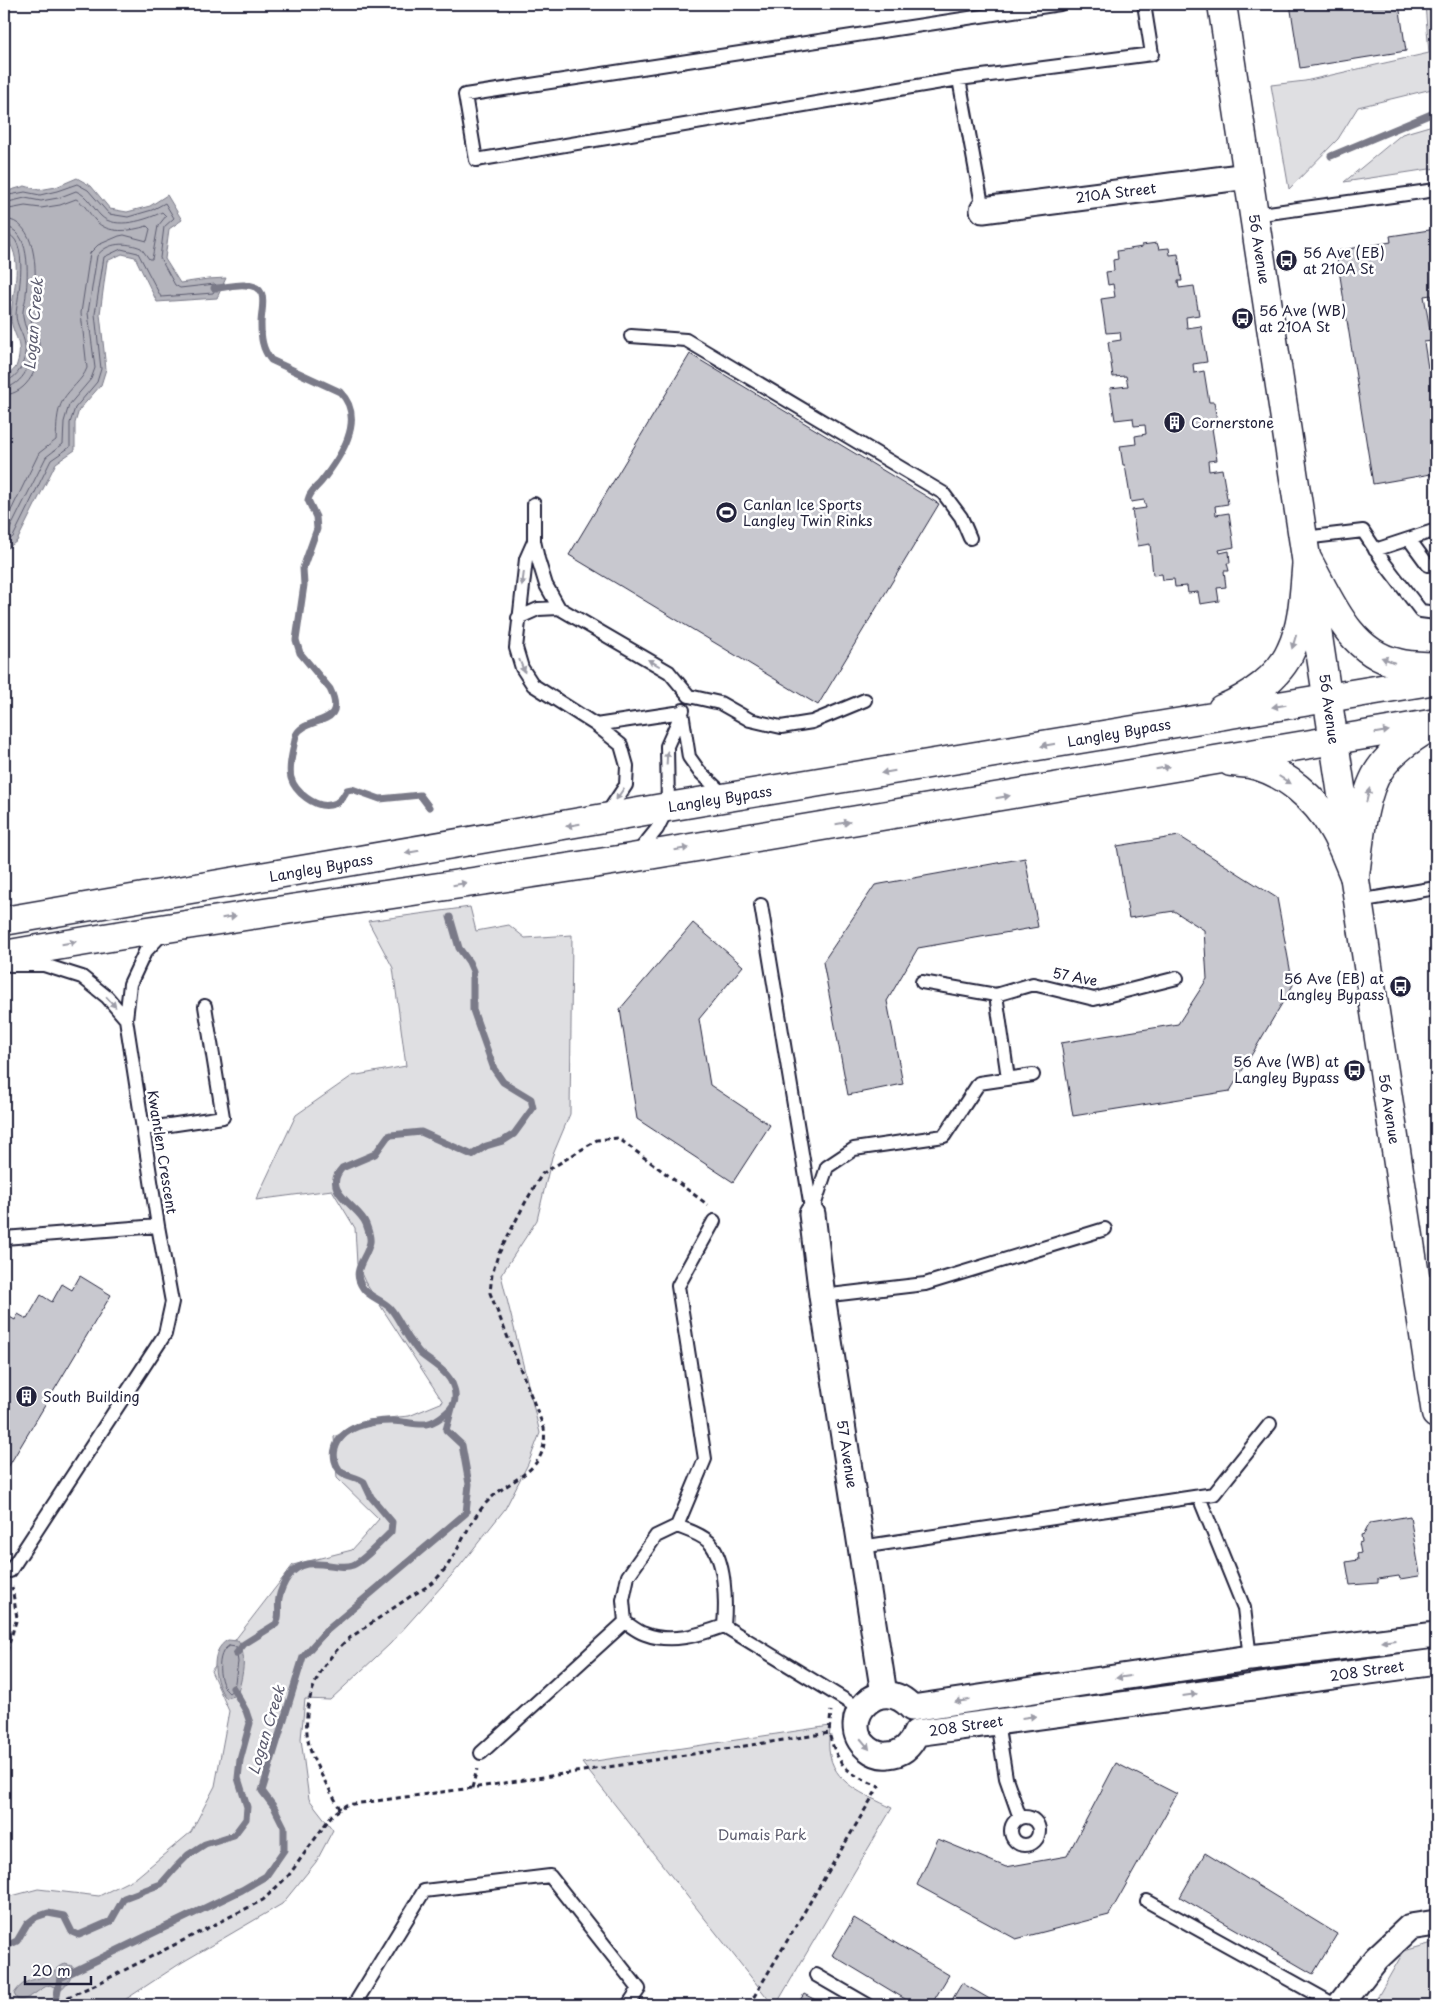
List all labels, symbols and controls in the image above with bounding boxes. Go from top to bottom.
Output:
street label: 210A Street [1075,177,1158,208]
street label: 56 Avenue [1244,212,1275,286]
place label: 56 Ave (EB) at 210A St [1303,242,1385,279]
bus stop icon: 56 Ave (EB) at 210A St [1275,249,1299,273]
water label: Logan Creek [17,276,48,371]
place label: 56 Ave (WB) at 210A St [1259,300,1346,337]
bus stop icon: 56 Ave (WB) at 210A St [1231,307,1255,331]
building icon: Cornerstone [1163,411,1187,435]
place label: Cornerstone [1191,412,1274,433]
place label: Canlan Ice Sports Langley Twin Rinks [743,494,873,531]
sports icon: Canlan Ice Sports Langley Twin Rinks [715,501,739,525]
one-way arrow [519,571,527,587]
one-way arrow [1290,634,1297,649]
one-way arrow [1381,655,1395,663]
one-way arrow [519,659,527,673]
one-way arrow [647,659,660,668]
street label: 56 Avenue [1314,672,1345,746]
one-way arrow [1271,702,1287,710]
street label: Langley Bypass [1066,713,1173,752]
one-way arrow [1374,727,1390,735]
one-way arrow [1040,741,1056,749]
one-way arrow [663,750,671,766]
one-way arrow [1155,764,1170,772]
one-way arrow [880,768,896,776]
one-way arrow [1278,775,1291,784]
street label: Langley Bypass [667,780,774,817]
one-way arrow [615,787,625,800]
one-way arrow [1364,788,1372,803]
one-way arrow [995,792,1011,800]
one-way arrow [835,819,851,827]
one-way arrow [564,821,580,829]
one-way arrow [675,845,691,853]
street label: Langley Bypass [268,848,375,887]
one-way arrow [404,849,420,857]
one-way arrow [452,880,468,888]
one-way arrow [222,913,238,921]
one-way arrow [61,939,77,947]
street label: 57 Ave [1051,962,1099,991]
place label: 56 Ave (EB) at Langley Bypass [1279,968,1384,1005]
bus stop icon: 56 Ave (EB) at Langley Bypass [1388,975,1412,999]
one-way arrow [105,996,117,1008]
place label: 56 Ave (WB) at Langley Bypass [1233,1051,1339,1088]
bus stop icon: 56 Ave (WB) at Langley Bypass [1343,1058,1367,1082]
street label: 56 Avenue [1374,1072,1405,1146]
street label: Kwantlen Crescent [142,1088,183,1216]
building icon: South Building [15,1385,39,1409]
place label: South Building [43,1386,140,1407]
street label: 57 Avenue [832,1418,863,1490]
one-way arrow [1380,1637,1396,1645]
street label: 208 Street [1329,1655,1406,1686]
one-way arrow [1115,1673,1131,1681]
water label: Logan Creek [241,1681,290,1777]
one-way arrow [1182,1691,1198,1699]
one-way arrow [954,1697,970,1705]
street label: 208 Street [928,1710,1005,1741]
one-way arrow [1021,1713,1037,1721]
one-way arrow [859,1737,870,1750]
park label: Dumais Park [717,1824,807,1845]
scale bar [25,1954,91,1986]
text: 20 m [32,1958,71,1981]

